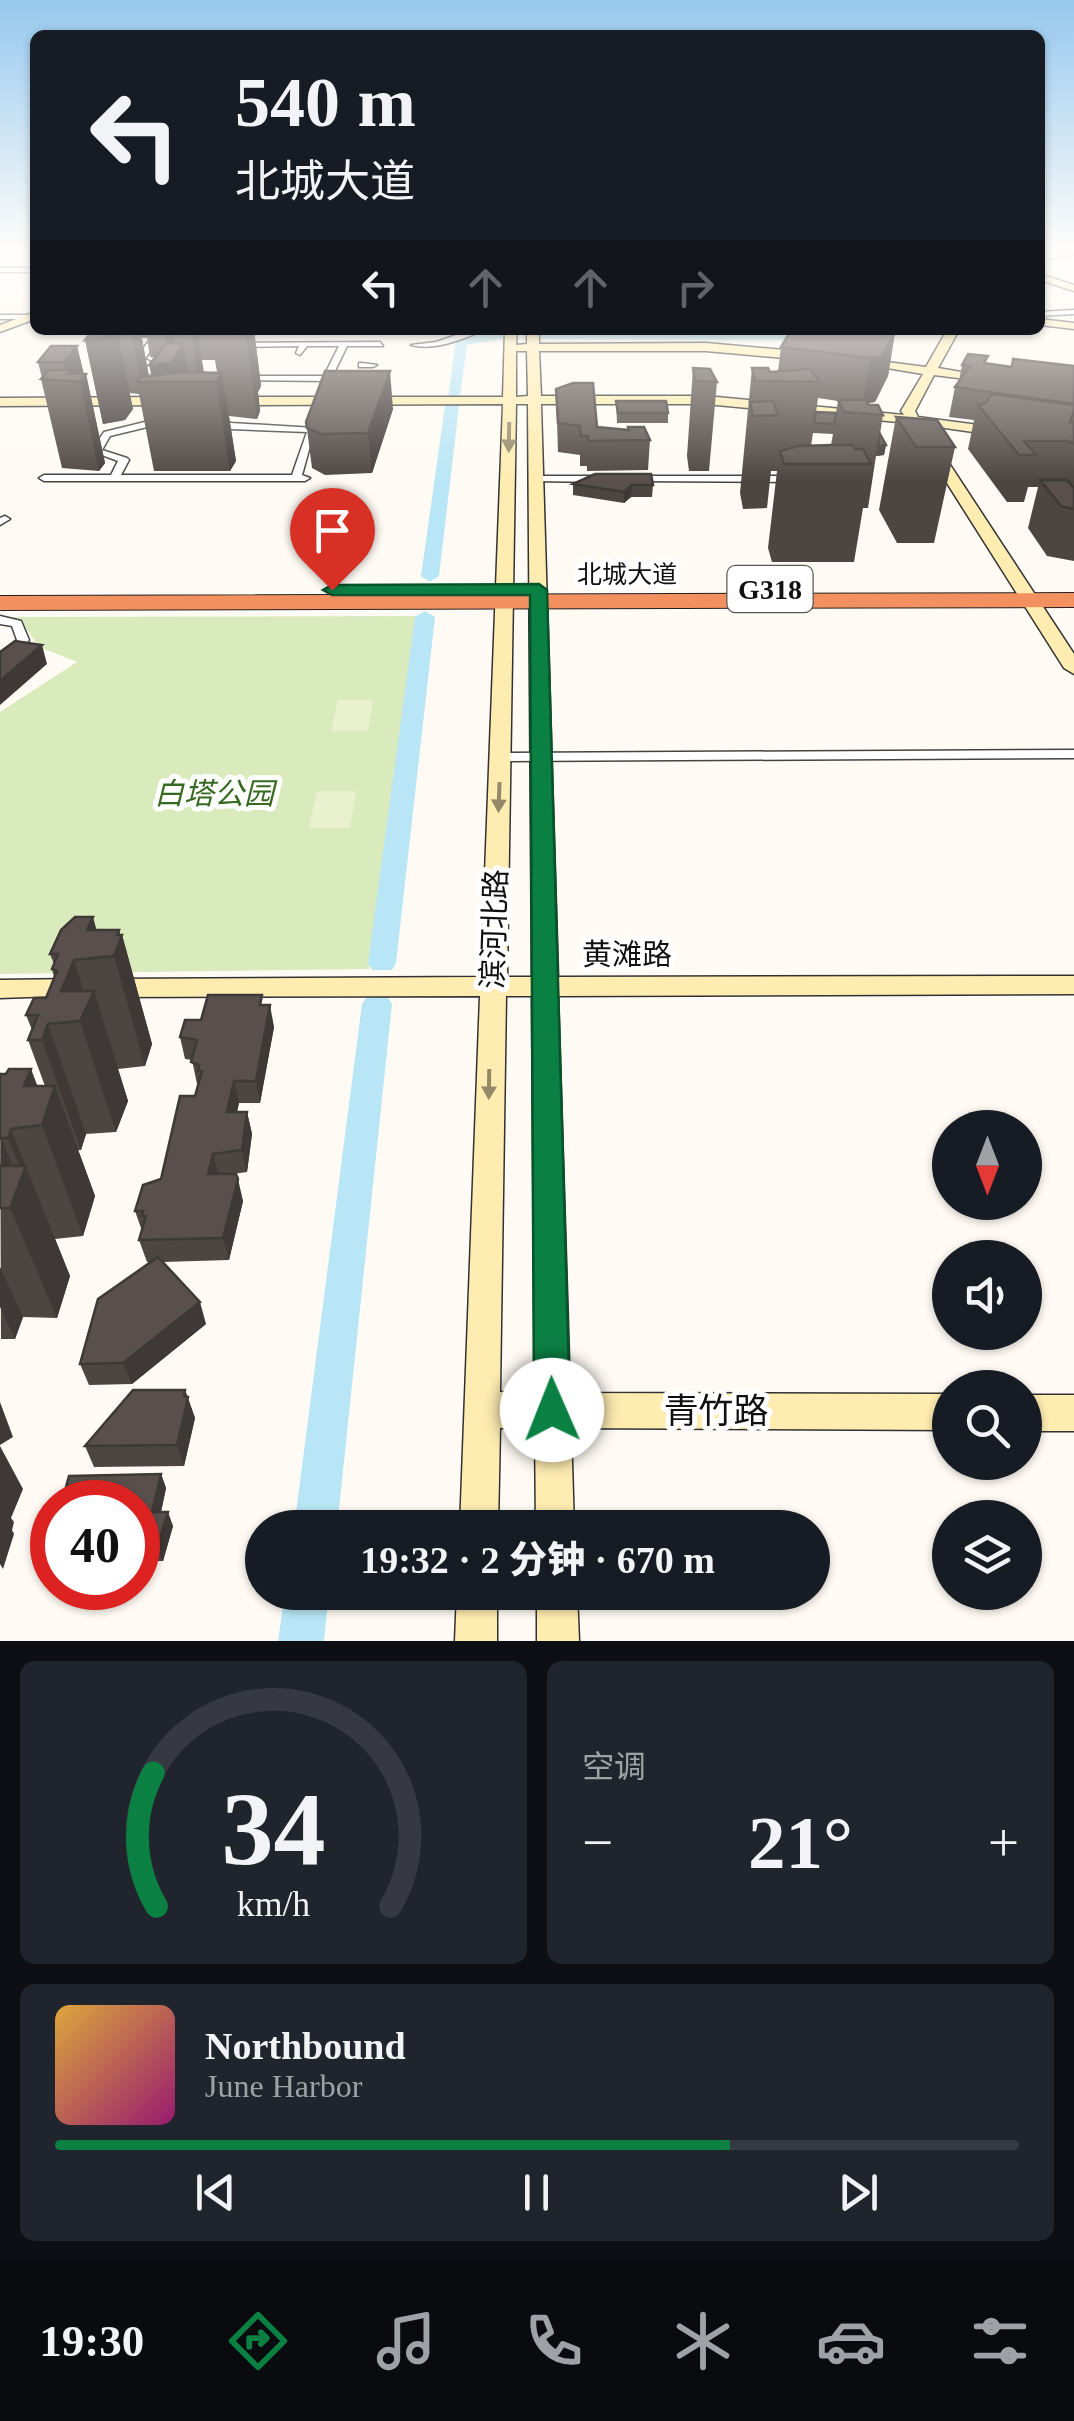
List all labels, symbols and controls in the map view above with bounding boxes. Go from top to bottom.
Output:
text: 540 m [235,64,416,141]
icon: left [70,70,200,200]
text: 北城大道 [235,157,415,207]
icon: left [353,260,408,315]
icon: ahead [458,260,513,315]
icon: ahead [563,260,618,315]
icon: right [668,260,723,315]
one-way arrow [501,422,517,454]
pin [290,488,375,591]
icon: arrive [305,503,360,558]
street label: 北城大道 [577,561,677,588]
road number: G318 [728,566,812,612]
park label: 白塔公园 [154,777,278,810]
one-way arrow [490,782,506,814]
street label: 滨河北路 [475,868,513,990]
street label: 黄滩路 [582,938,672,971]
one-way arrow [481,1069,497,1101]
north arrow [932,1110,1042,1220]
map controls [932,1110,1042,1610]
button: sound [932,1240,1042,1350]
position arrow [500,1358,604,1462]
button: search [932,1370,1042,1480]
street label: 青竹路 [663,1392,769,1431]
speed limit sign: 40 [30,1480,160,1610]
button: layers [932,1500,1042,1610]
text: 19:32 · 2 分钟 · 670 m [360,1539,715,1581]
text: 空调 [582,1749,646,1785]
text: 34 [222,1771,326,1886]
text: 21° [748,1801,853,1884]
text: − [582,1812,613,1873]
text: + [988,1812,1019,1873]
text: km/h [237,1884,310,1924]
text: Northbound [205,2025,406,2067]
text: June Harbor [205,2068,362,2104]
icon: previous [188,2165,243,2220]
icon: pause [509,2165,564,2220]
icon: next [831,2165,886,2220]
icon: directions [223,2306,293,2376]
icon: music [371,2306,441,2376]
icon: phone [519,2306,589,2376]
icon: climate [668,2306,738,2376]
icon: car [816,2306,886,2376]
icon: filters [965,2306,1035,2376]
text: 19:30 [39,2316,144,2366]

